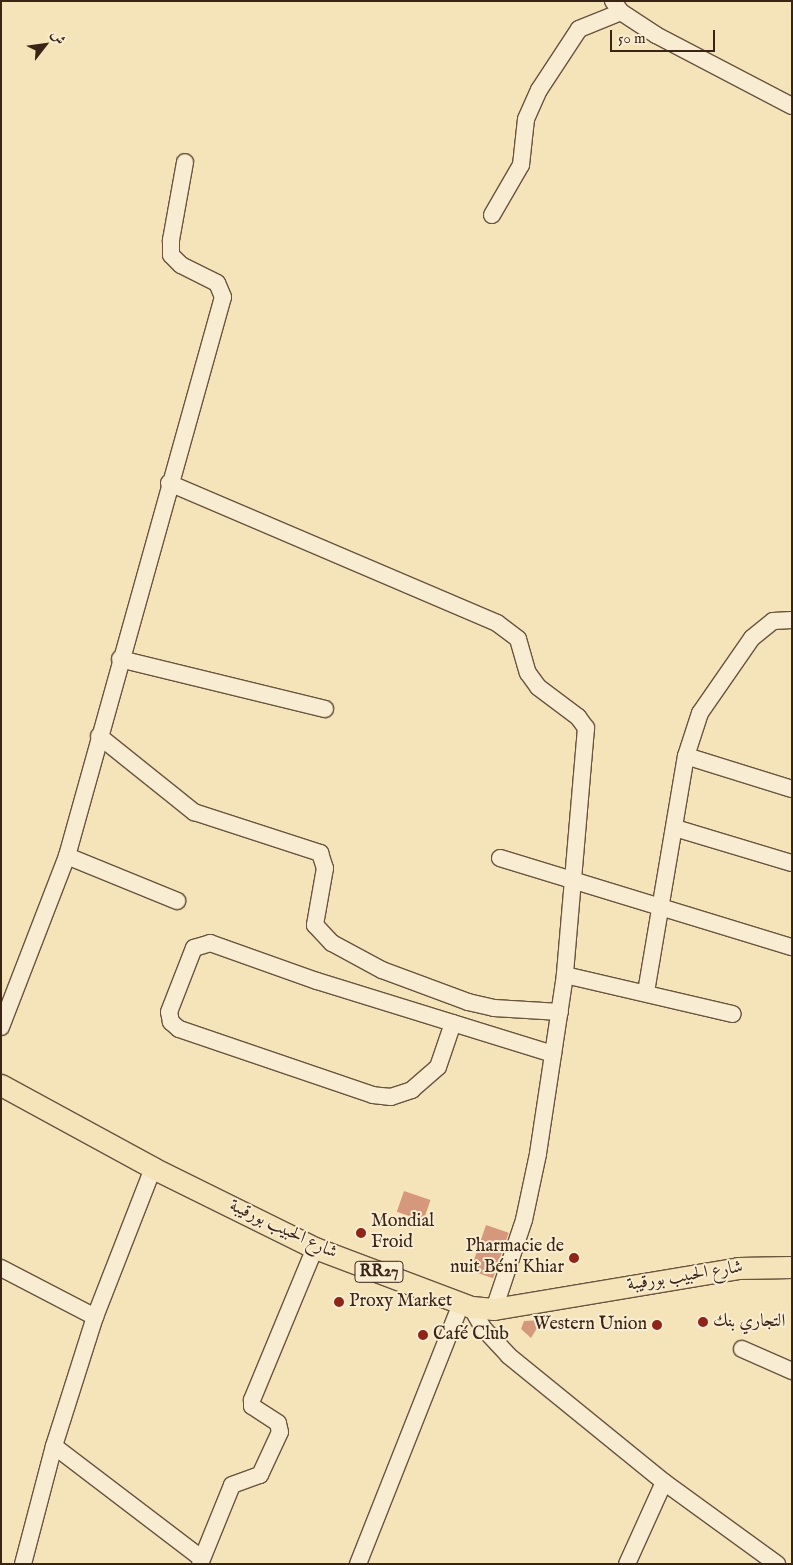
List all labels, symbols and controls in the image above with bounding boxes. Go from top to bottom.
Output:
north arrow [20,20,70,70]
scale bar [613,20,718,52]
text: ش [47,27,69,48]
text: 50 m [618,29,646,48]
street label: شارع الحبيب بورقيبة [226,1196,340,1264]
place label: Mondial Froid [371,1212,434,1254]
marker: Mondial Froid [355,1227,367,1239]
place label: Pharmacie de nuit Béni Khiar [450,1237,564,1280]
marker: Pharmacie de nuit Béni Khiar [568,1252,580,1264]
street label: شارع الحبيب بورقيبة [626,1257,744,1297]
road number: RR27 [354,1258,404,1286]
place label: Proxy Market [349,1291,452,1313]
marker: Proxy Market [333,1296,345,1308]
place label: التجاري بنك [713,1311,785,1333]
place label: Western Union [533,1314,647,1336]
marker: التجاري بنك [697,1316,709,1328]
marker: Western Union [651,1319,663,1331]
place label: Café Club [433,1324,509,1346]
marker: Café Club [417,1329,429,1341]

